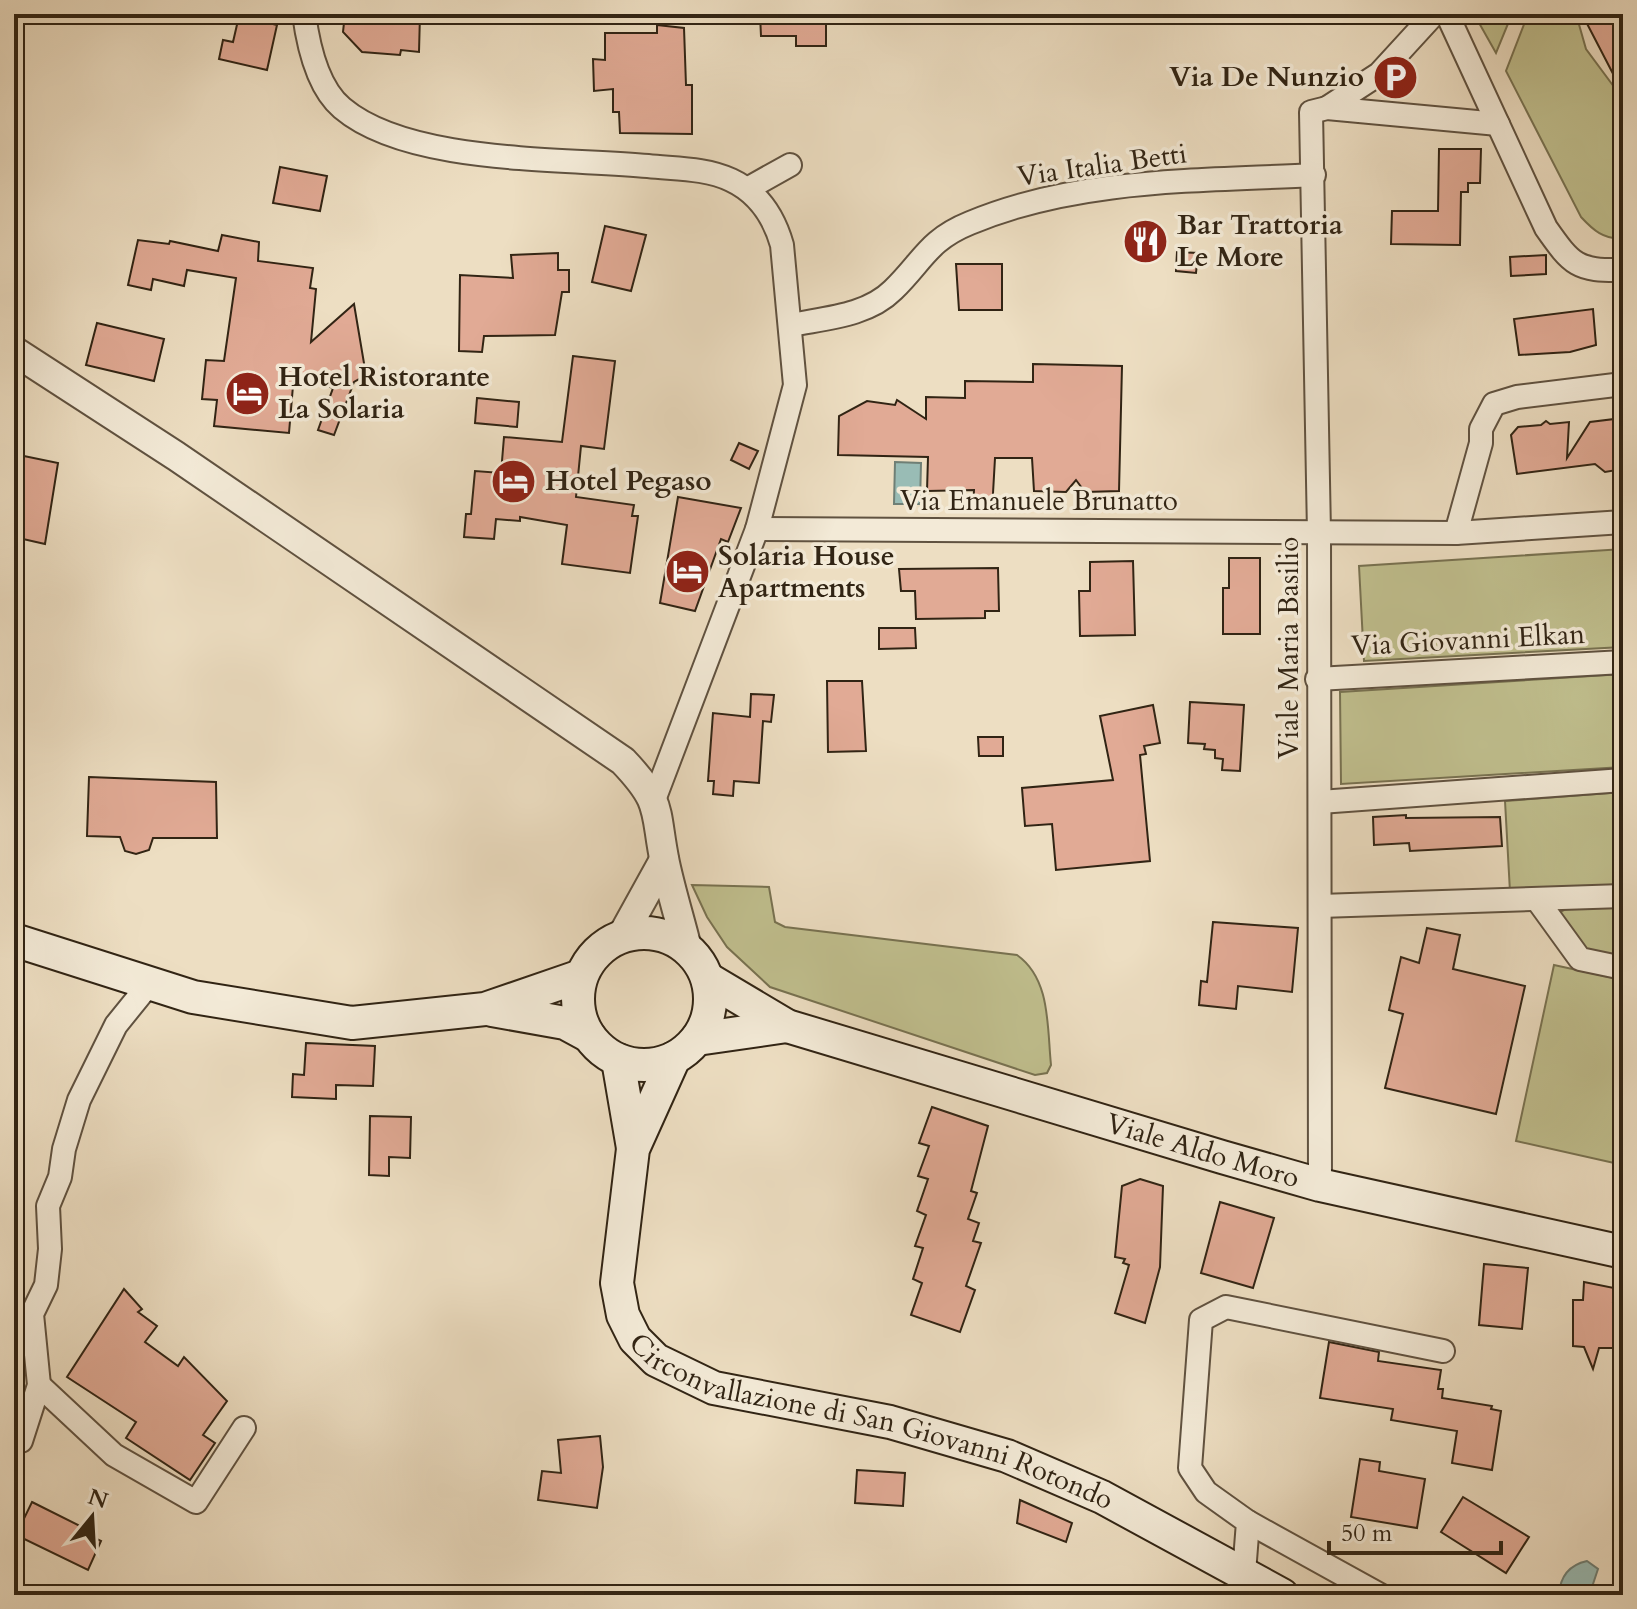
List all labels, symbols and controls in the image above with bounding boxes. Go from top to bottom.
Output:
parking icon: Via De Nunzio [1371,53,1419,101]
place label: Via De Nunzio [1169,58,1364,96]
street label: Via Italia Betti [1015,134,1189,196]
place label: Bar Trattoria Le More [1177,206,1343,276]
restaurant icon: Bar Trattoria Le More [1122,217,1170,265]
place label: Hotel Ristorante La Solaria [278,358,490,428]
hotel icon: Hotel Ristorante La Solaria [223,369,271,417]
hotel icon: Hotel Pegaso [490,457,538,505]
place label: Hotel Pegaso [545,462,712,500]
street label: Via Emanuele Brunatto [900,482,1178,520]
place label: Solaria House Apartments [718,537,895,607]
street label: Viale Maria Basilio [1270,537,1308,759]
hotel icon: Solaria House Apartments [663,548,711,596]
street label: Via Giovanni Elkan [1350,615,1586,665]
street label: Viale Aldo Moro [1102,1104,1304,1197]
street label: Circonvallazione di San Giovanni Rotondo [620,1324,1120,1519]
north arrow [52,1477,132,1557]
text: N [84,1482,112,1516]
scale bar [1329,1505,1501,1555]
text: 50 m [1341,1517,1393,1550]

